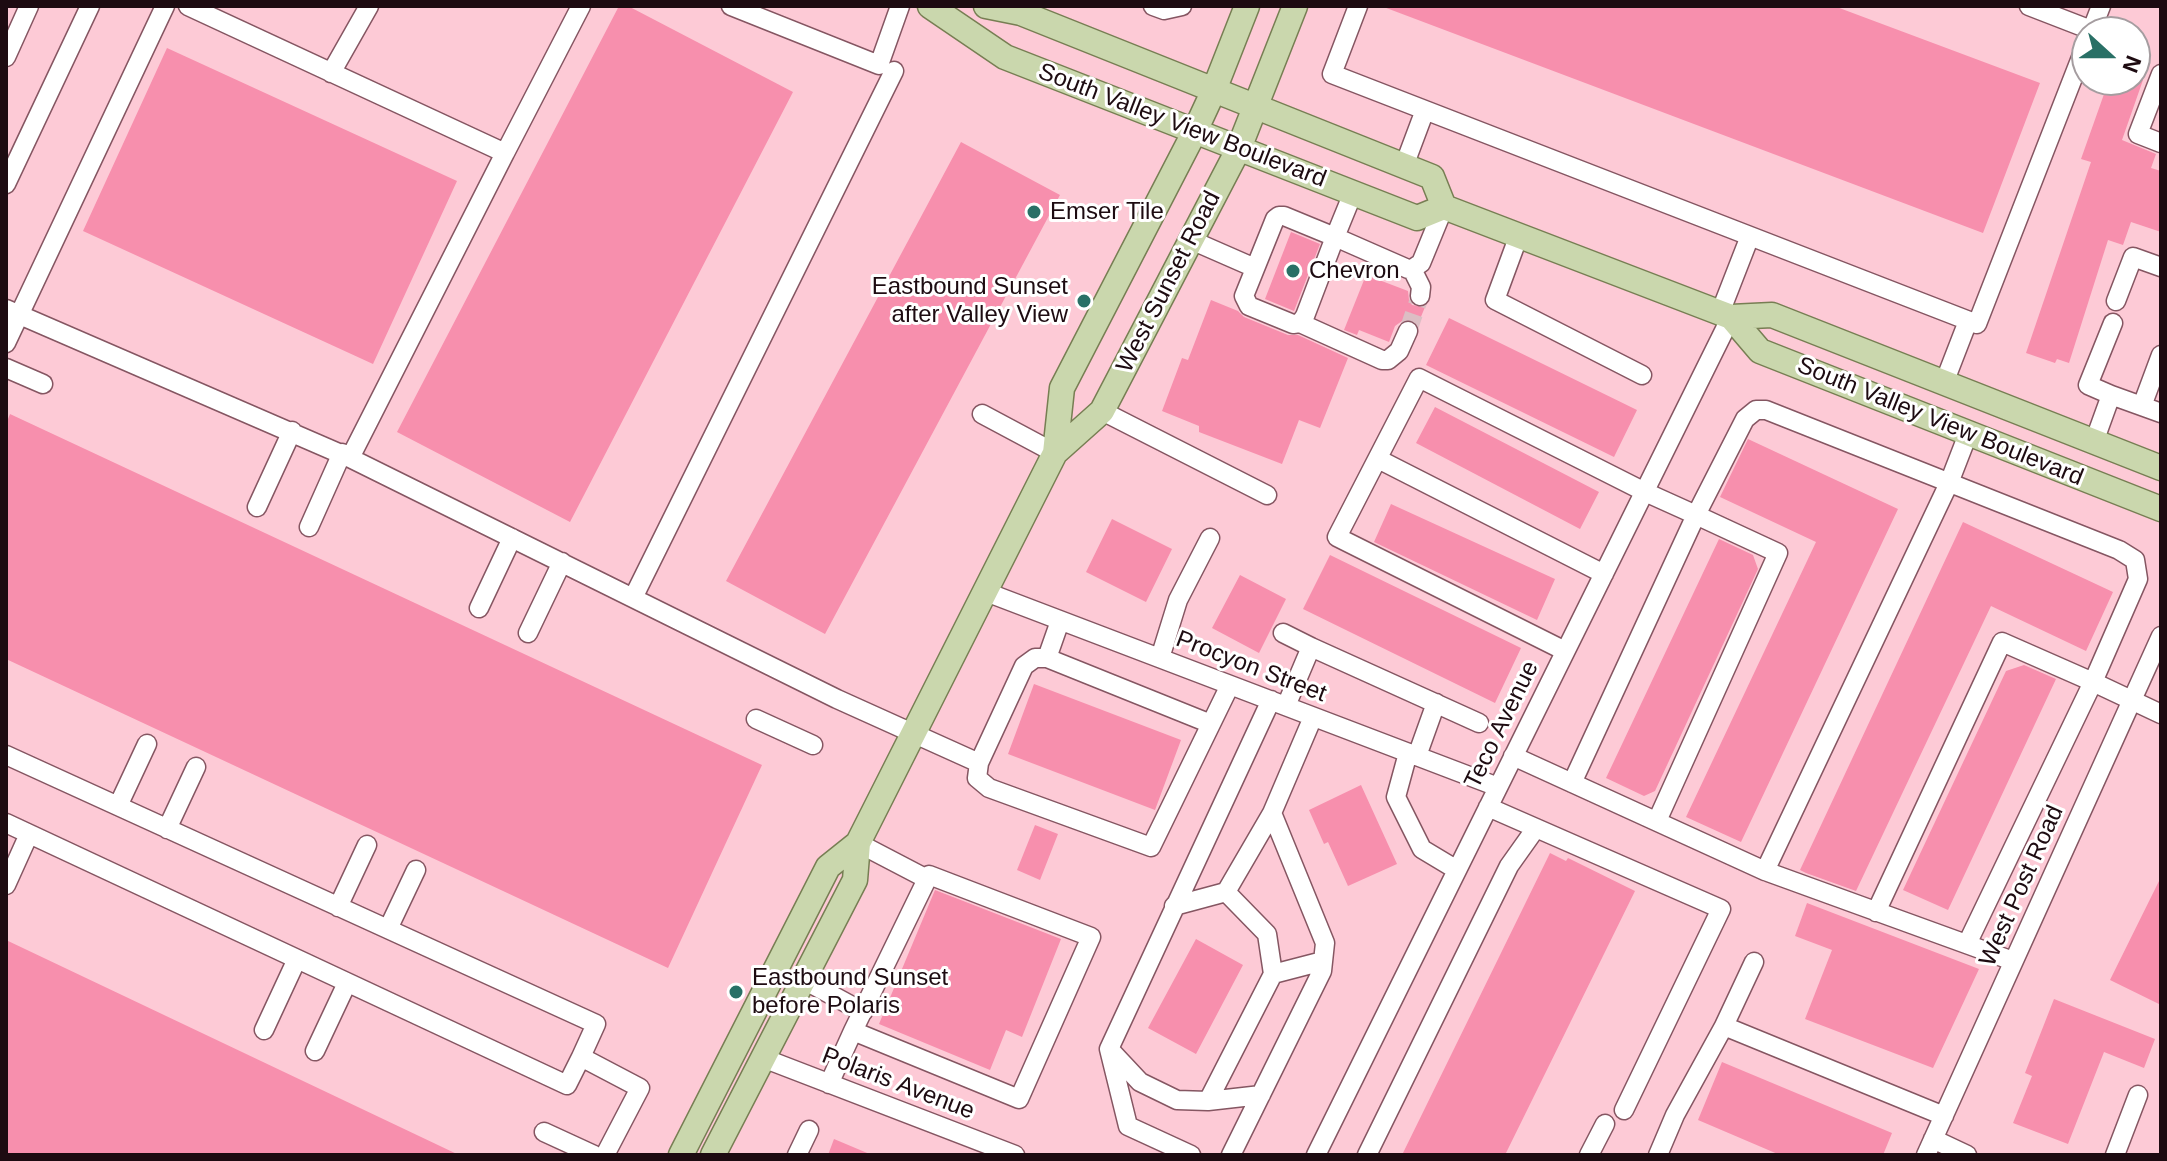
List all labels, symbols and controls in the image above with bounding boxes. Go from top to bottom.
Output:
north arrow [2071,16,2151,96]
text: N [2117,52,2147,76]
street label: South Valley View Boulevard [1034,58,1330,194]
street label: West Sunset Road [1111,187,1227,377]
place label: Emser Tile [1050,198,1164,226]
marker: Emser Tile [1025,203,1043,221]
place label: Chevron [1309,257,1400,285]
marker: Chevron [1284,262,1302,280]
place label: Eastbound Sunset after Valley View [872,273,1068,329]
marker: Eastbound Sunset after Valley View [1075,292,1093,310]
street label: South Valley View Boulevard [1793,351,2087,493]
street label: Procyon Street [1172,625,1330,709]
street label: Teco Avenue [1459,657,1545,793]
street label: West Post Road [1974,801,2070,971]
place label: Eastbound Sunset before Polaris [752,964,948,1020]
marker: Eastbound Sunset before Polaris [727,983,745,1001]
street label: Polaris Avenue [818,1042,978,1126]

